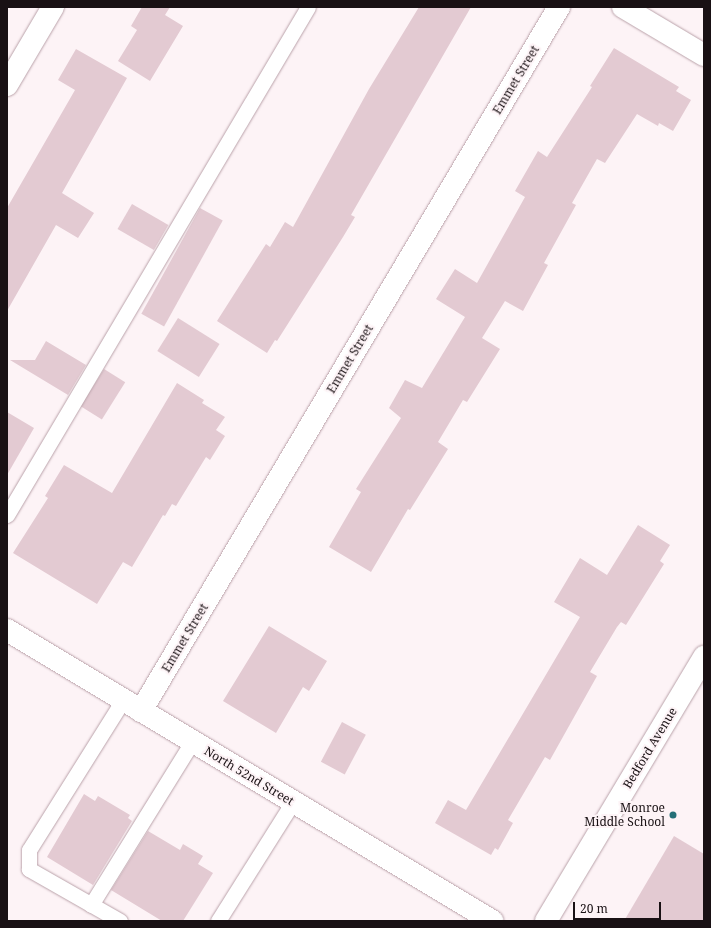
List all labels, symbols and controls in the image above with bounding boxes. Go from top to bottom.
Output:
street label: Emmet Street [490,43,542,117]
street label: Emmet Street [324,322,376,396]
street label: Emmet Street [159,601,211,675]
street label: Bedford Avenue [620,705,680,791]
street label: North 52nd Street [202,744,296,808]
place label: Monroe Middle School [584,801,665,829]
marker: Monroe Middle School [668,810,678,820]
scale bar [575,894,663,920]
text: 20 m [580,900,608,917]

